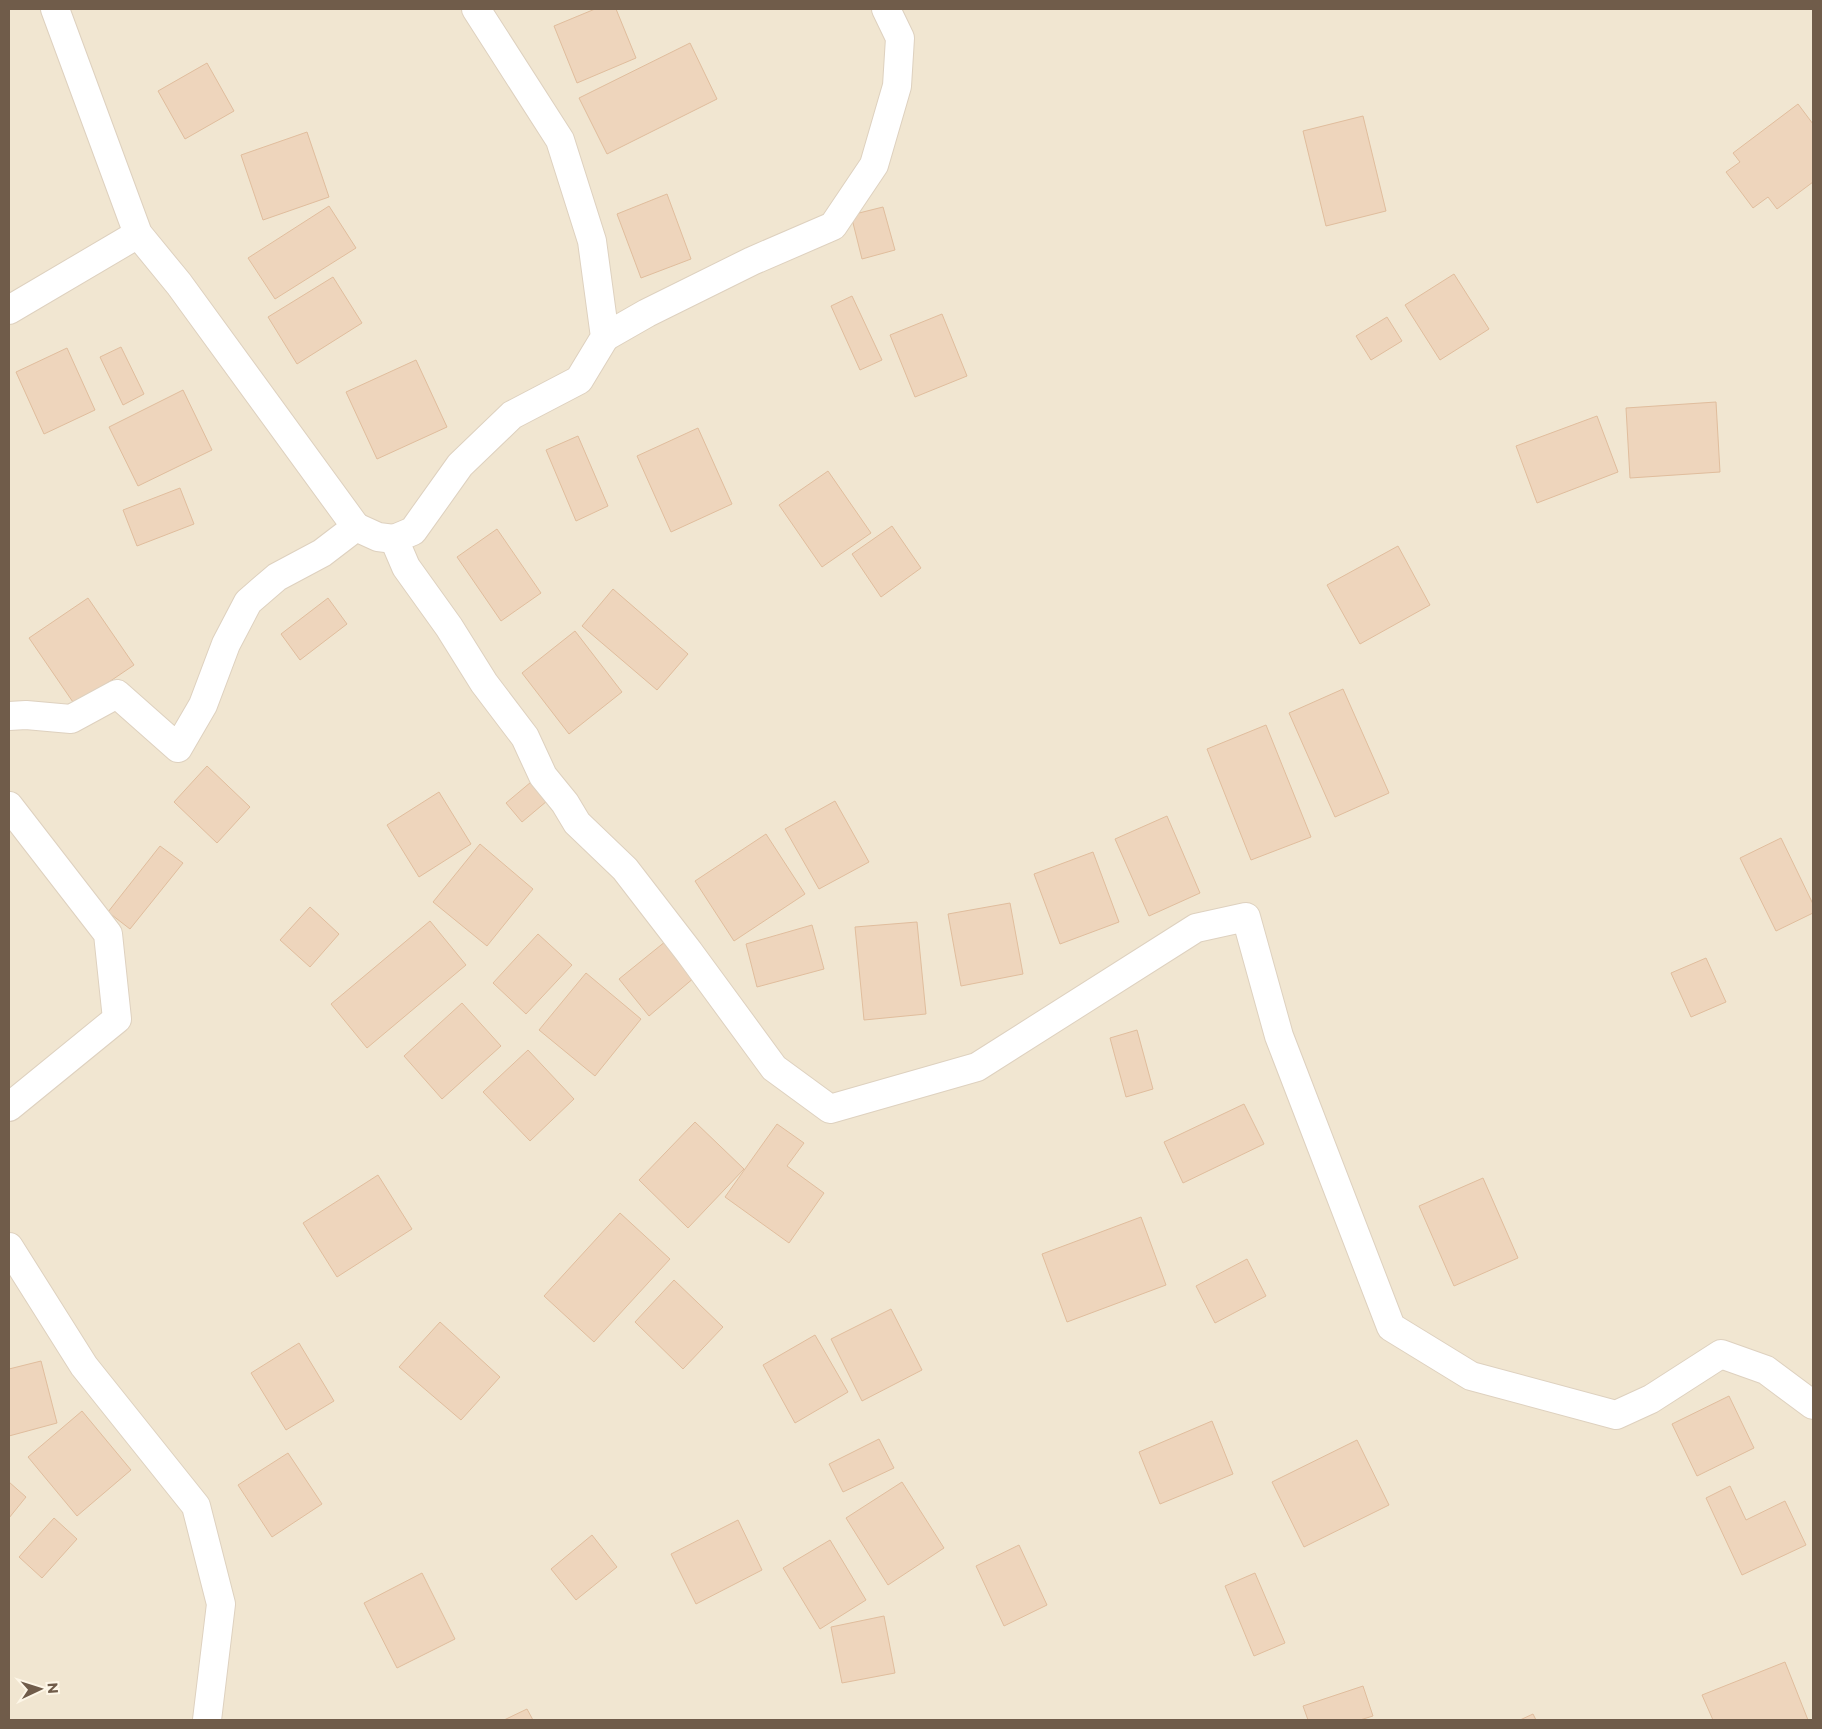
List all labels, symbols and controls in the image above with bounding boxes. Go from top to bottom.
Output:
north arrow [15,1664,65,1714]
text: N [44,1682,62,1694]

